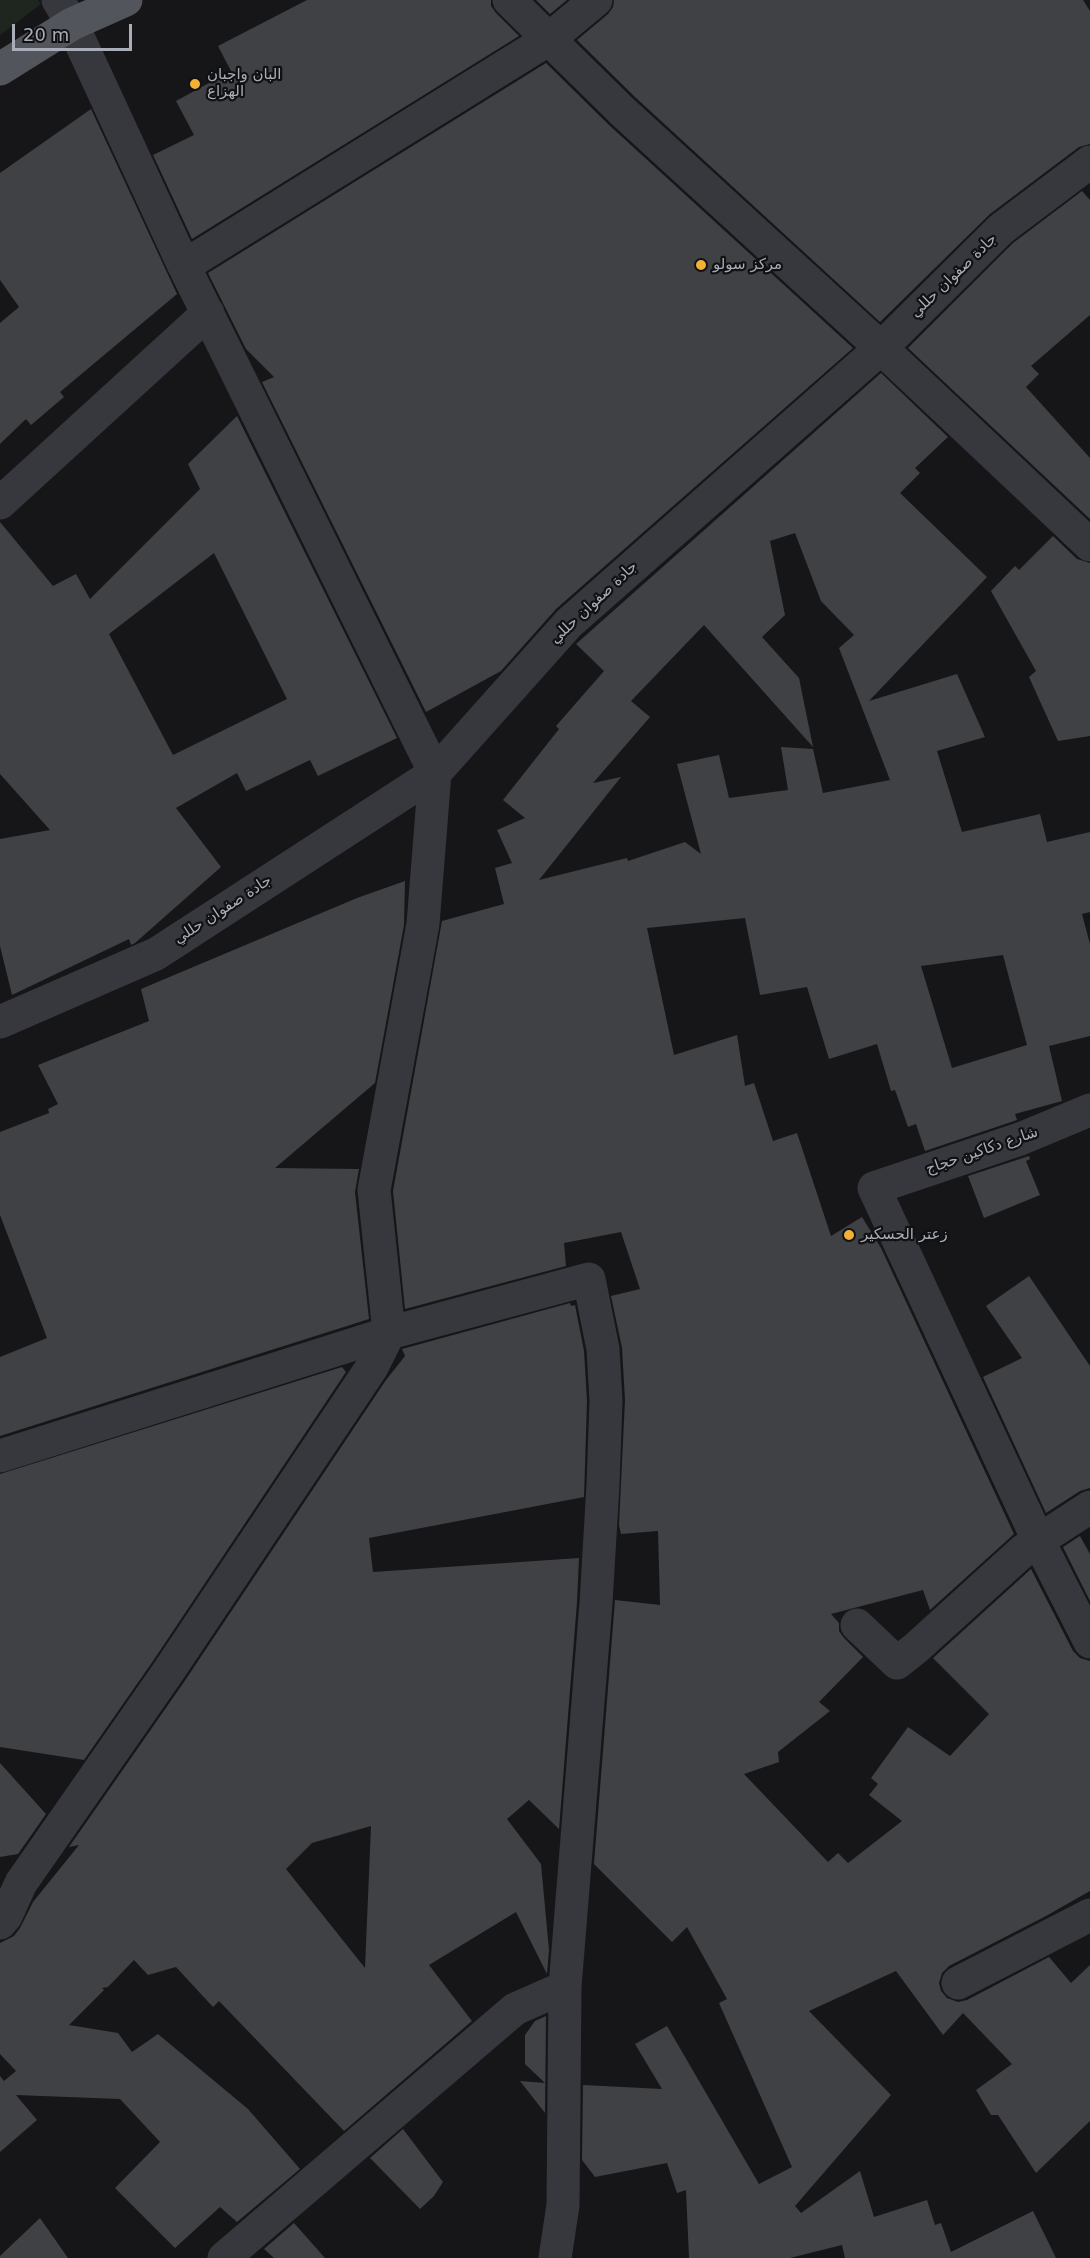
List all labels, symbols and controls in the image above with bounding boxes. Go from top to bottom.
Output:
scale bar [15,12,135,50]
text: 20 m [23,24,69,45]
place label: البان واجبان الهزاع [207,66,281,101]
marker: البان واجبان الهزاع [188,77,202,91]
street label: جادة صفوان حللي [907,230,1001,322]
place label: مركز سولو [713,256,782,274]
marker: مركز سولو [694,258,708,272]
street label: جادة صفوان حللي [547,558,641,648]
street label: جادة صفوان حللي [171,872,275,948]
street label: شارع دكاكين حجاج [923,1123,1041,1179]
place label: زعتر الحسكير [861,1226,948,1244]
marker: زعتر الحسكير [842,1228,856,1242]

